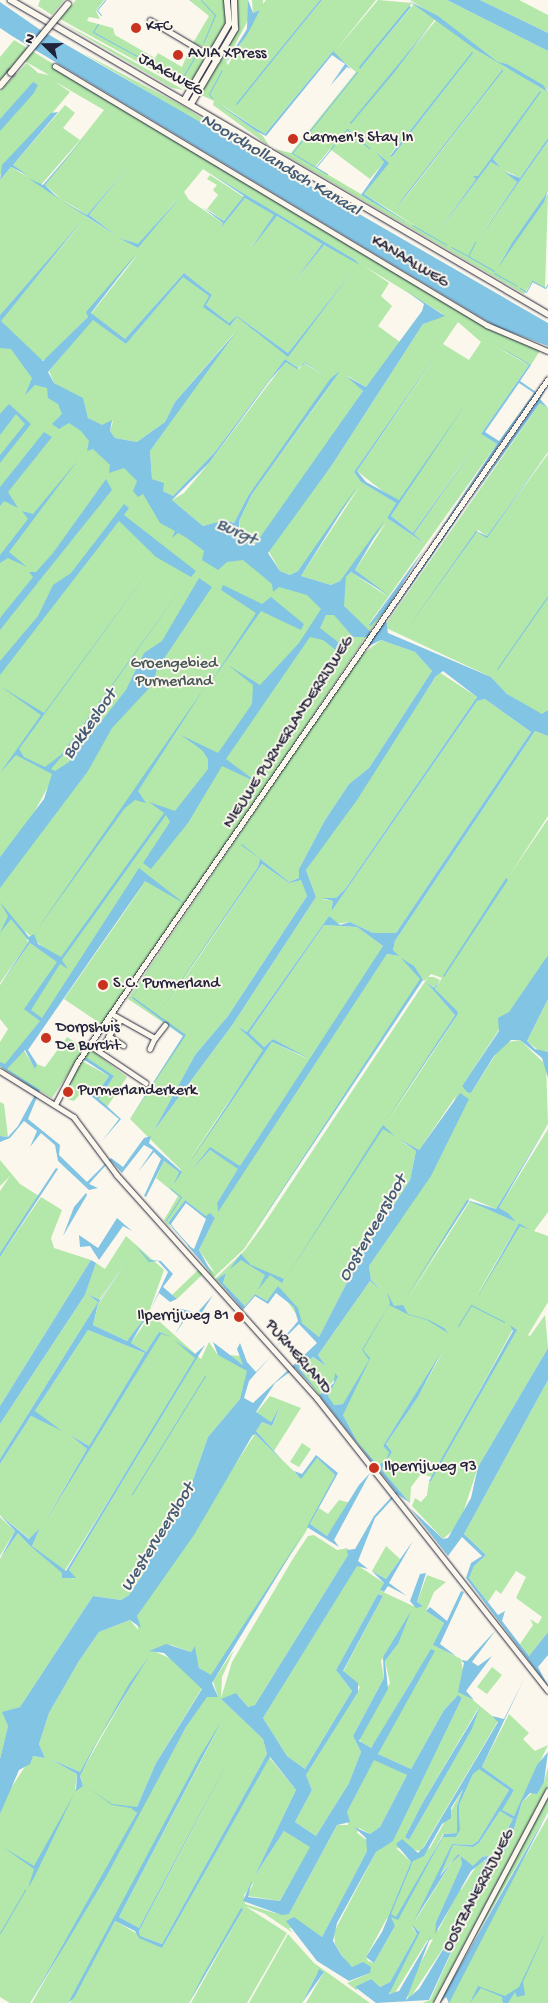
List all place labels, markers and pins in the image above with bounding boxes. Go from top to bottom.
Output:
place label: KFC [146,18,172,38]
marker: KFC [130,22,142,34]
place label: AVIA XPress [188,45,266,65]
marker: AVIA XPress [172,49,184,61]
place label: Carmen's Stay In [303,129,413,149]
marker: Carmen's Stay In [287,133,299,145]
place label: S.C. Purmerland [113,975,220,995]
marker: S.C. Purmerland [97,979,109,991]
place label: Dorpshuis De Burcht [56,1019,120,1057]
marker: Dorpshuis De Burcht [40,1032,52,1044]
place label: Purmerlanderkerk [78,1082,197,1102]
marker: Purmerlanderkerk [62,1086,74,1098]
place label: Ilperrijweg 81 [137,1307,229,1327]
marker: Ilperrijweg 81 [233,1311,245,1323]
place label: Ilperrijweg 93 [384,1458,477,1478]
marker: Ilperrijweg 93 [368,1462,380,1474]

